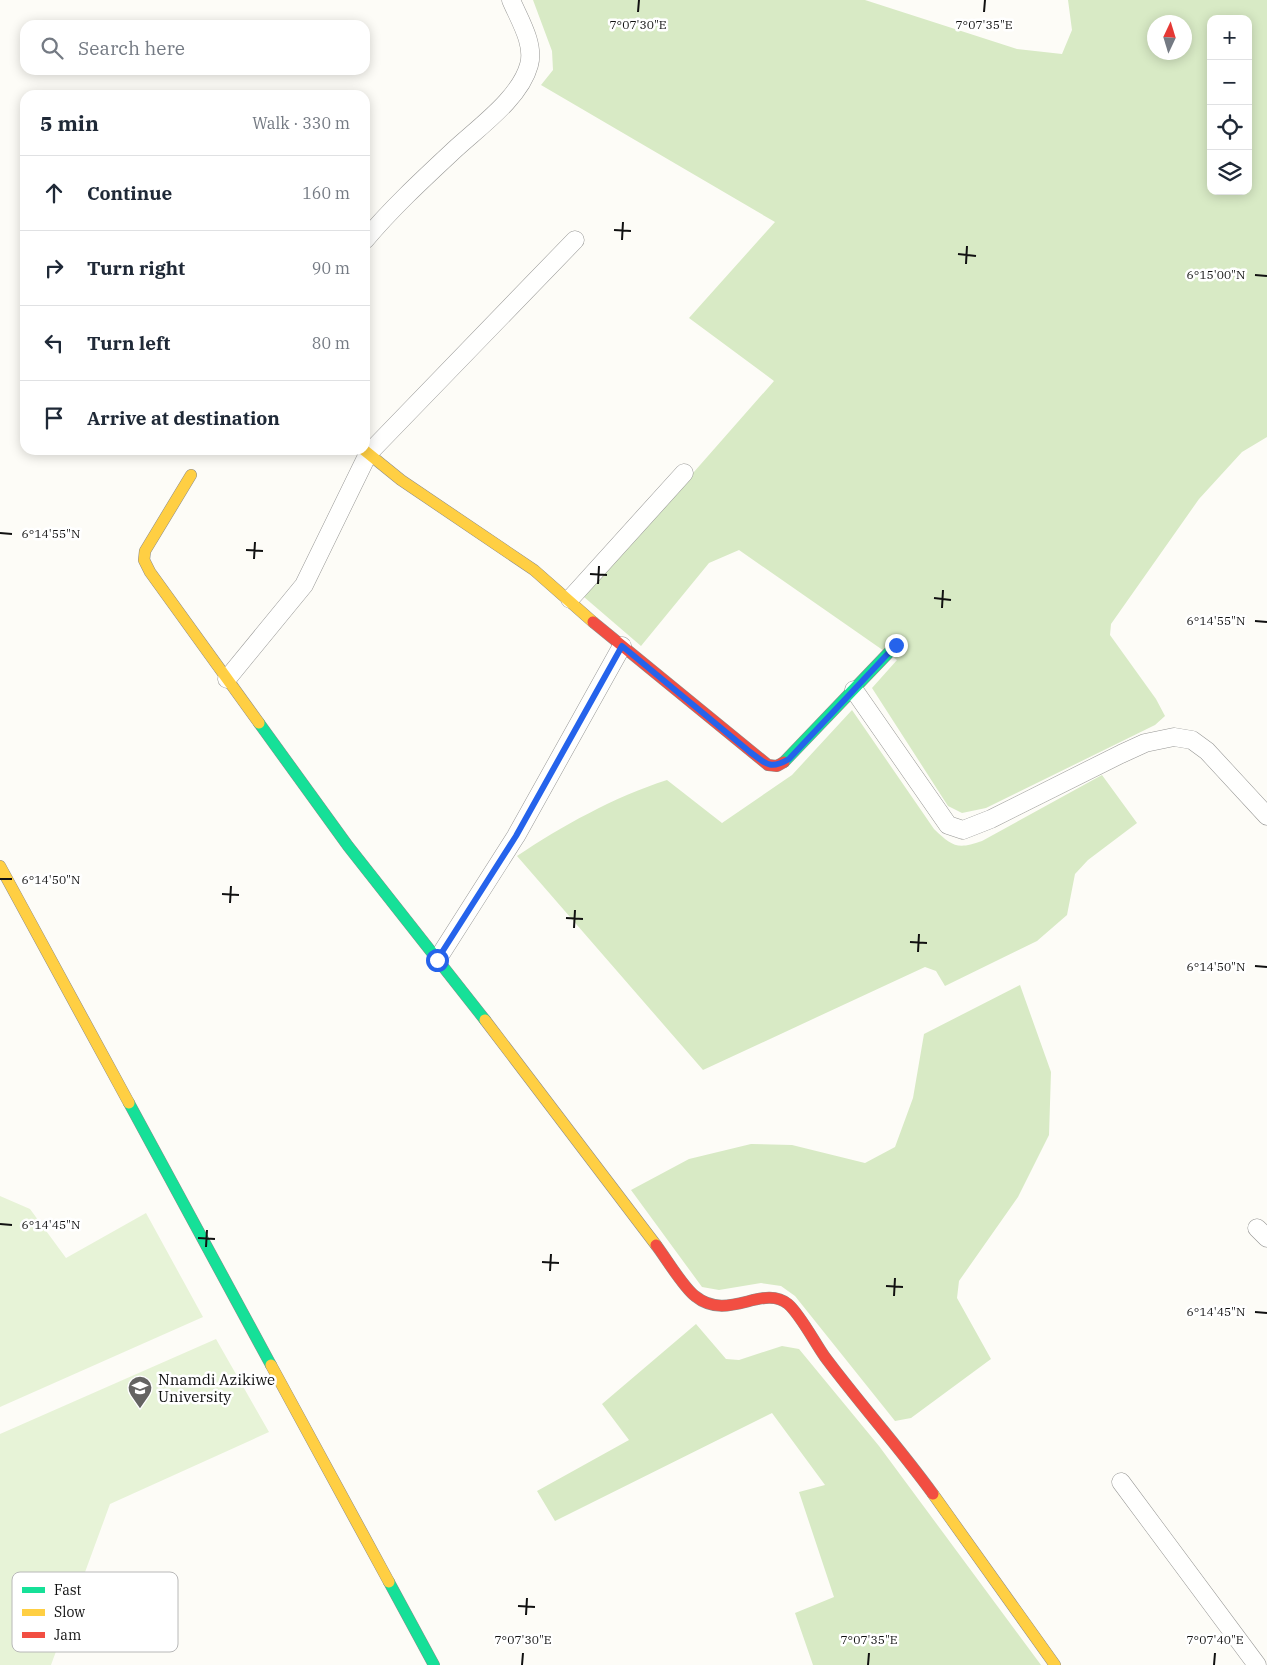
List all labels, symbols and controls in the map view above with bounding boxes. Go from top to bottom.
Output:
north arrow [1147,15,1192,60]
map controls [1207,15,1252,195]
button: + [1207,15,1252,60]
text: 7°07'30"E [609,17,667,32]
text: 7°07'35"E [955,17,1013,32]
search box [20,20,370,75]
icon: search [38,34,66,62]
text: Search here [78,36,185,60]
button: − [1207,60,1252,105]
button: locate [1207,105,1252,150]
text: 5 min [40,109,99,137]
text: Walk · 330 m [252,113,350,133]
button: layers [1207,150,1252,195]
icon: ahead [40,179,68,207]
text: Continue [87,181,172,205]
text: 160 m [302,183,350,203]
icon: right [40,254,68,282]
text: Turn right [87,256,185,280]
text: 90 m [312,258,350,278]
text: 6°15'00"N [1187,267,1245,282]
icon: left [40,329,68,357]
text: Turn left [87,331,170,355]
text: 80 m [312,333,350,353]
icon: arrive [40,404,68,432]
text: Arrive at destination [87,406,280,430]
text: 6°14'55"N [22,526,80,541]
text: 6°14'55"N [1187,613,1245,628]
route end [885,634,908,657]
text: 6°14'50"N [22,872,80,887]
route start [426,949,449,972]
text: 6°14'50"N [1187,959,1245,974]
text: 6°14'45"N [22,1217,80,1232]
text: 6°14'45"N [1187,1304,1245,1319]
place label: Nnamdi Azikiwe University [158,1370,275,1406]
school or university icon: Nnamdi Azikiwe University [127,1375,153,1409]
legend [12,1572,178,1652]
text: Fast [54,1581,82,1599]
text: Slow [54,1603,85,1621]
text: Jam [54,1626,81,1644]
text: 7°07'30"E [494,1632,552,1647]
text: 7°07'35"E [840,1632,898,1647]
text: 7°07'40"E [1186,1632,1244,1647]

